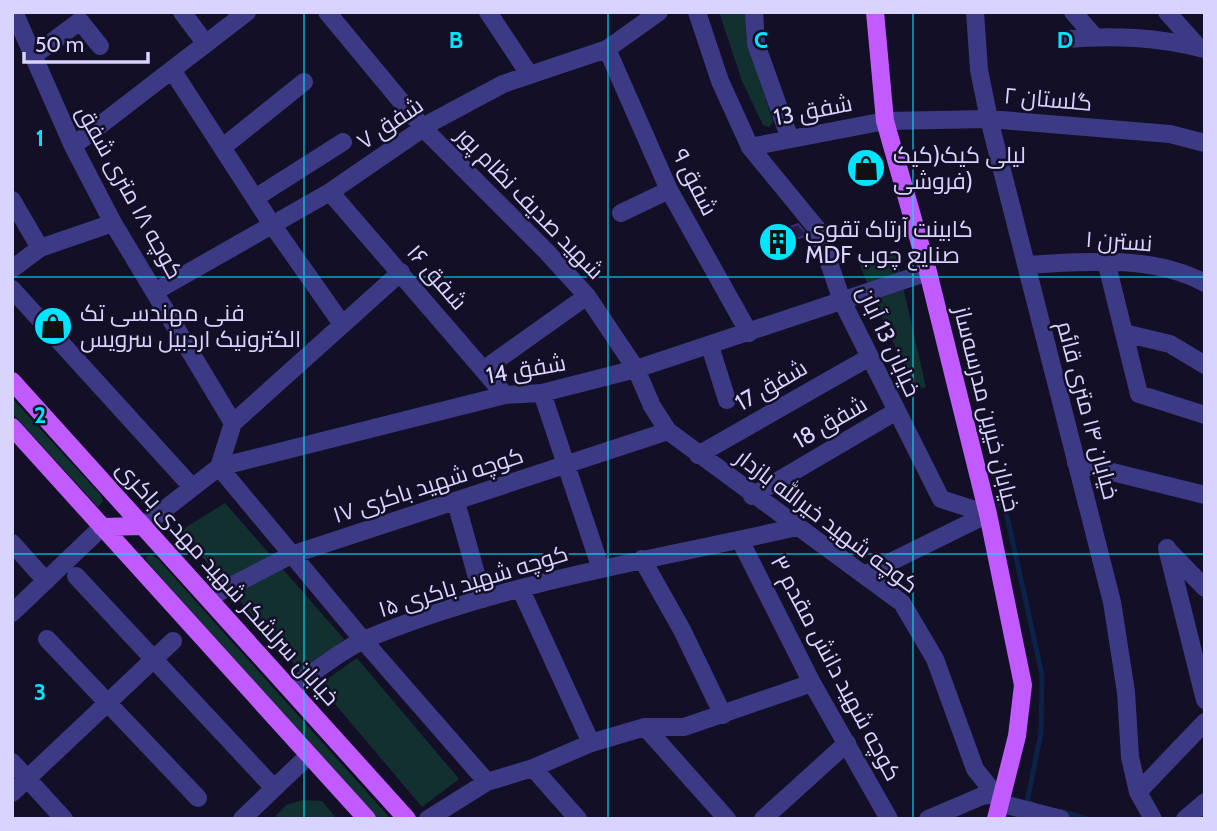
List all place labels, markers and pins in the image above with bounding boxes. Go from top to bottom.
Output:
place label: لیلی کیک(کیک فروشی) [893,141,1026,195]
shop icon: لیلی کیک(کیک فروشی) [845,147,887,189]
place label: کابینت آرتاک تقوی MDF صنایع چوب [805,215,973,271]
building icon: کابینت آرتاک تقوی MDF صنایع چوب [757,221,799,263]
place label: فنی مهندسی تک الکترونیک اردبیل سرویس [80,299,301,353]
shop icon: فنی مهندسی تک الکترونیک اردبیل سرویس [32,305,74,347]

